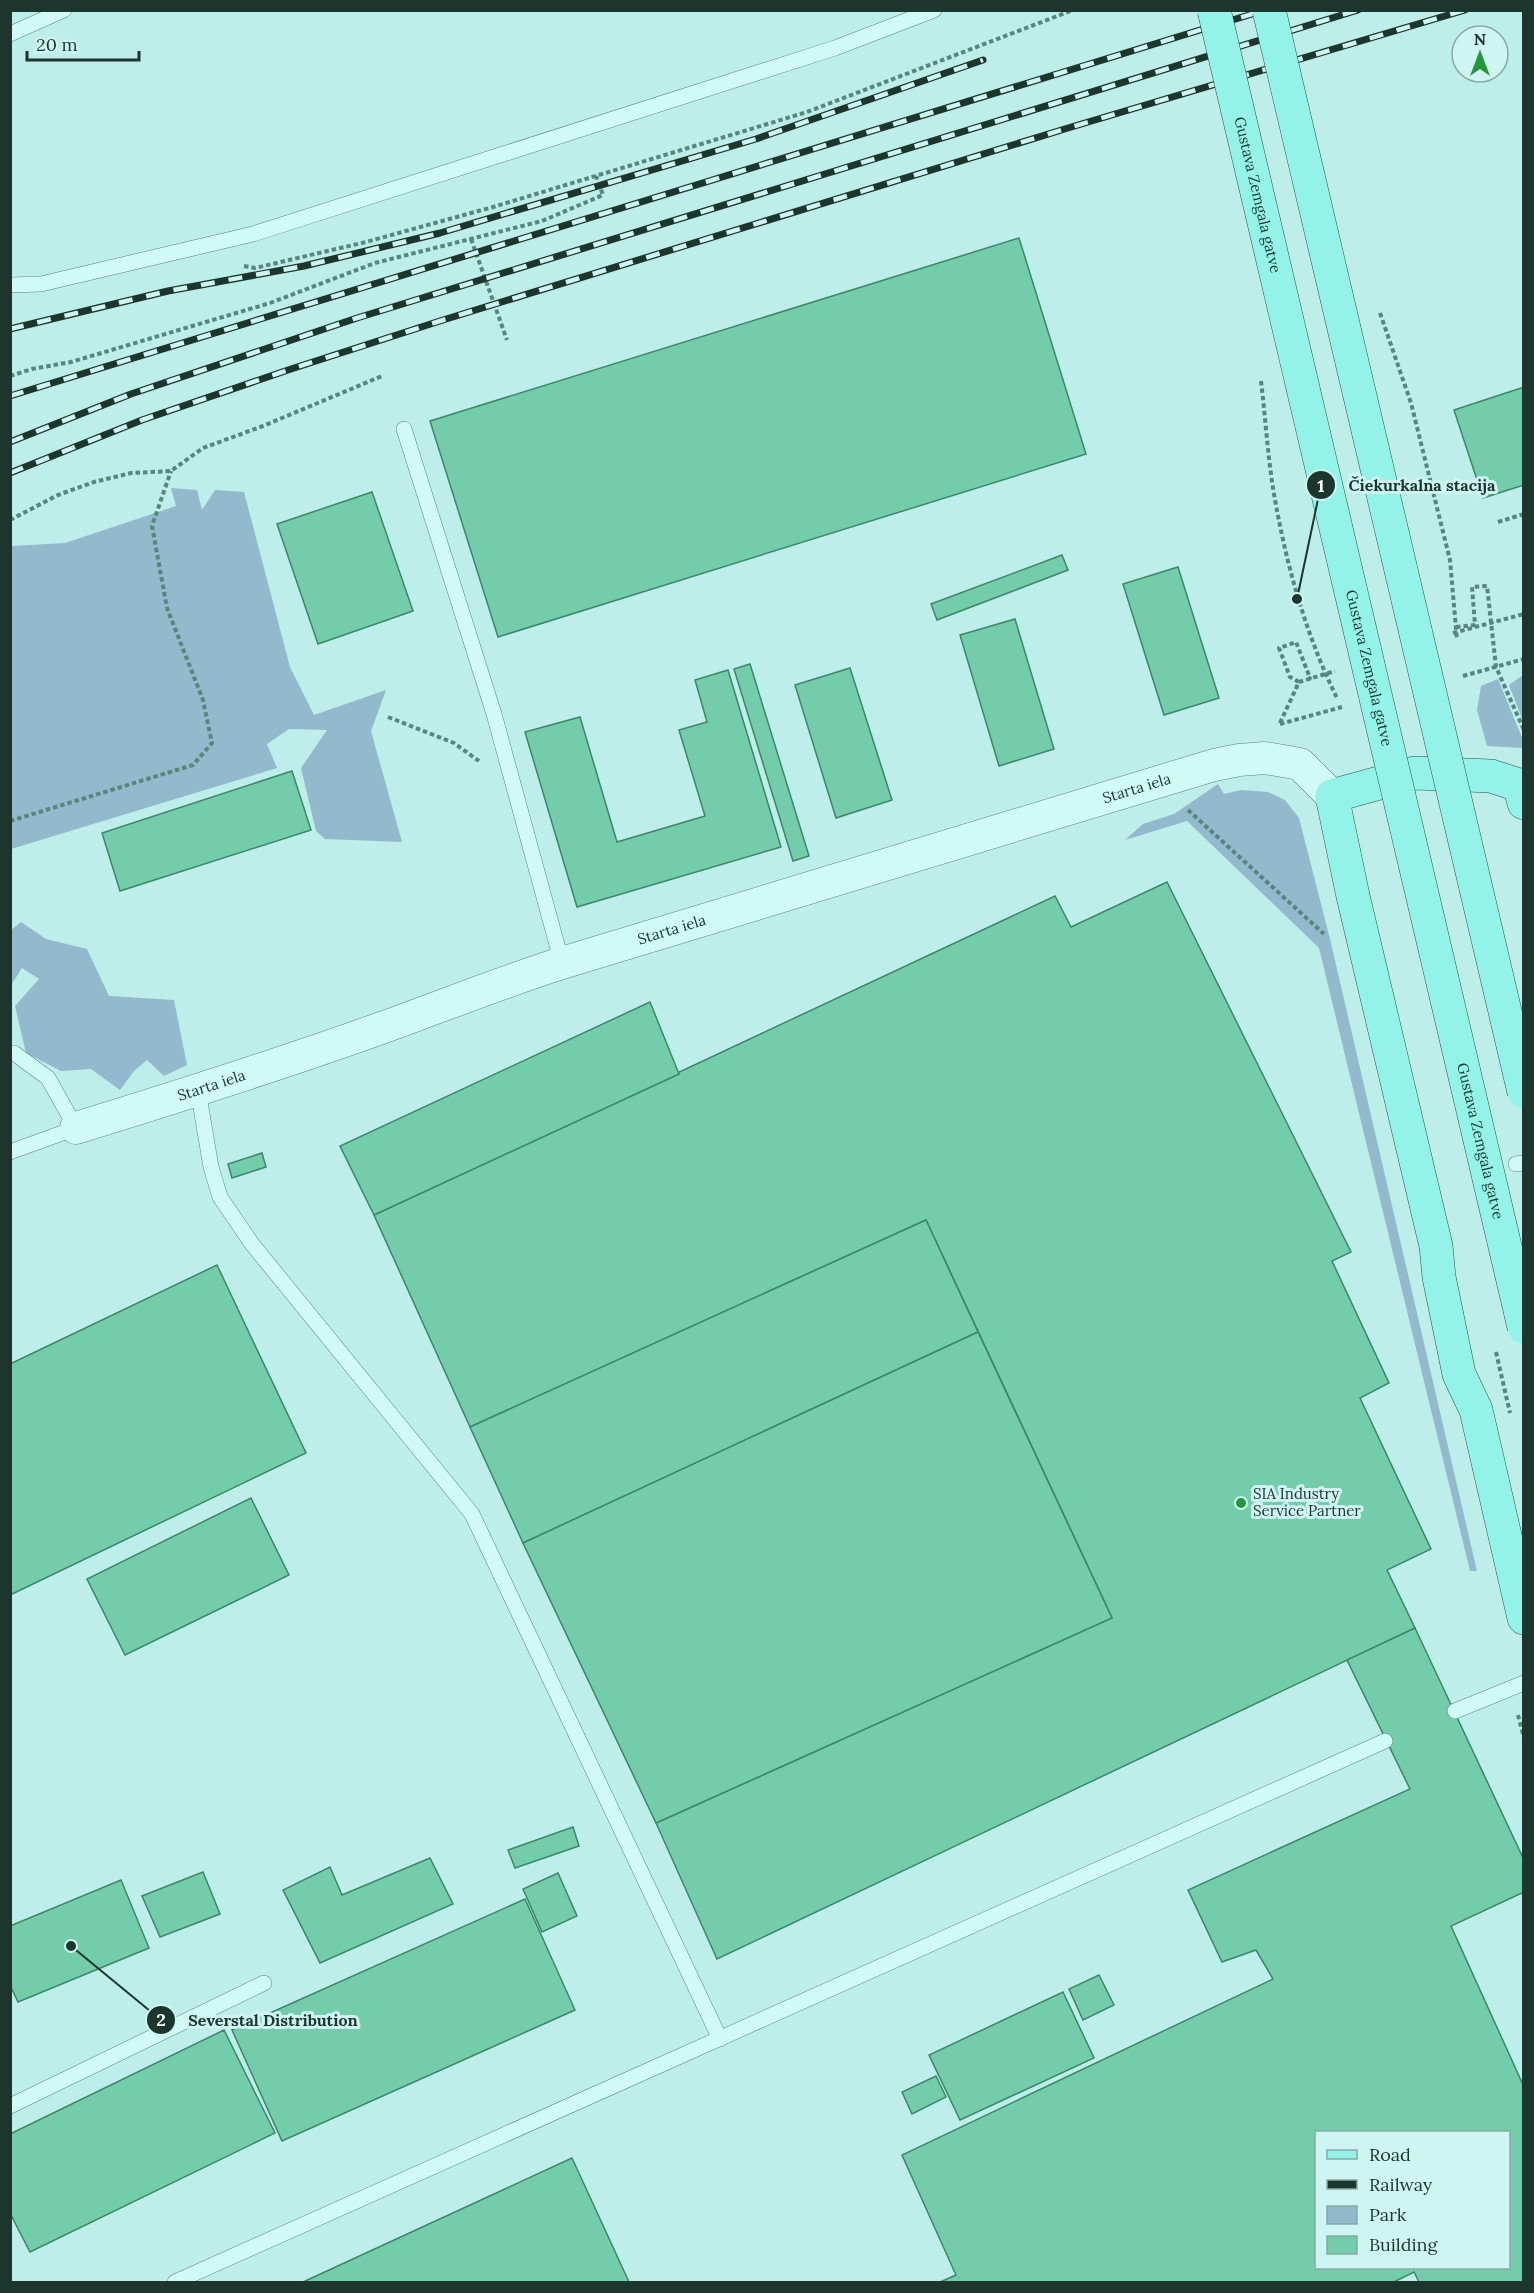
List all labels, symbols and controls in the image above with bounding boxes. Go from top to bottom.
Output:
scale bar [27,24,140,62]
north arrow [1450,24,1510,84]
text: N [1474,29,1486,49]
text: 20 m [36,33,78,56]
street label: Gustava Zemgala gatve [1230,115,1286,275]
callout: Čiekurkalna stacija [1306,468,1507,502]
text: 1 [1317,474,1325,497]
text: Čiekurkalna stacija [1349,475,1496,495]
street label: Gustava Zemgala gatve [1342,588,1397,748]
street label: Starta iela [1100,769,1173,807]
street label: Starta iela [635,910,708,949]
street label: Gustava Zemgala gatve [1453,1061,1508,1221]
street label: Starta iela [175,1065,248,1105]
place label: SIA Industry Service Partner [1253,1484,1361,1520]
marker: SIA Industry Service Partner [1234,1496,1248,1510]
callout: Severstal Distribution [146,2003,370,2037]
text: 2 [156,2008,166,2031]
text: Severstal Distribution [188,2010,358,2030]
legend [1315,2131,1510,2269]
text: Road [1369,2143,1411,2166]
text: Railway [1369,2173,1433,2196]
text: Park [1369,2203,1407,2226]
text: Building [1369,2233,1439,2256]

